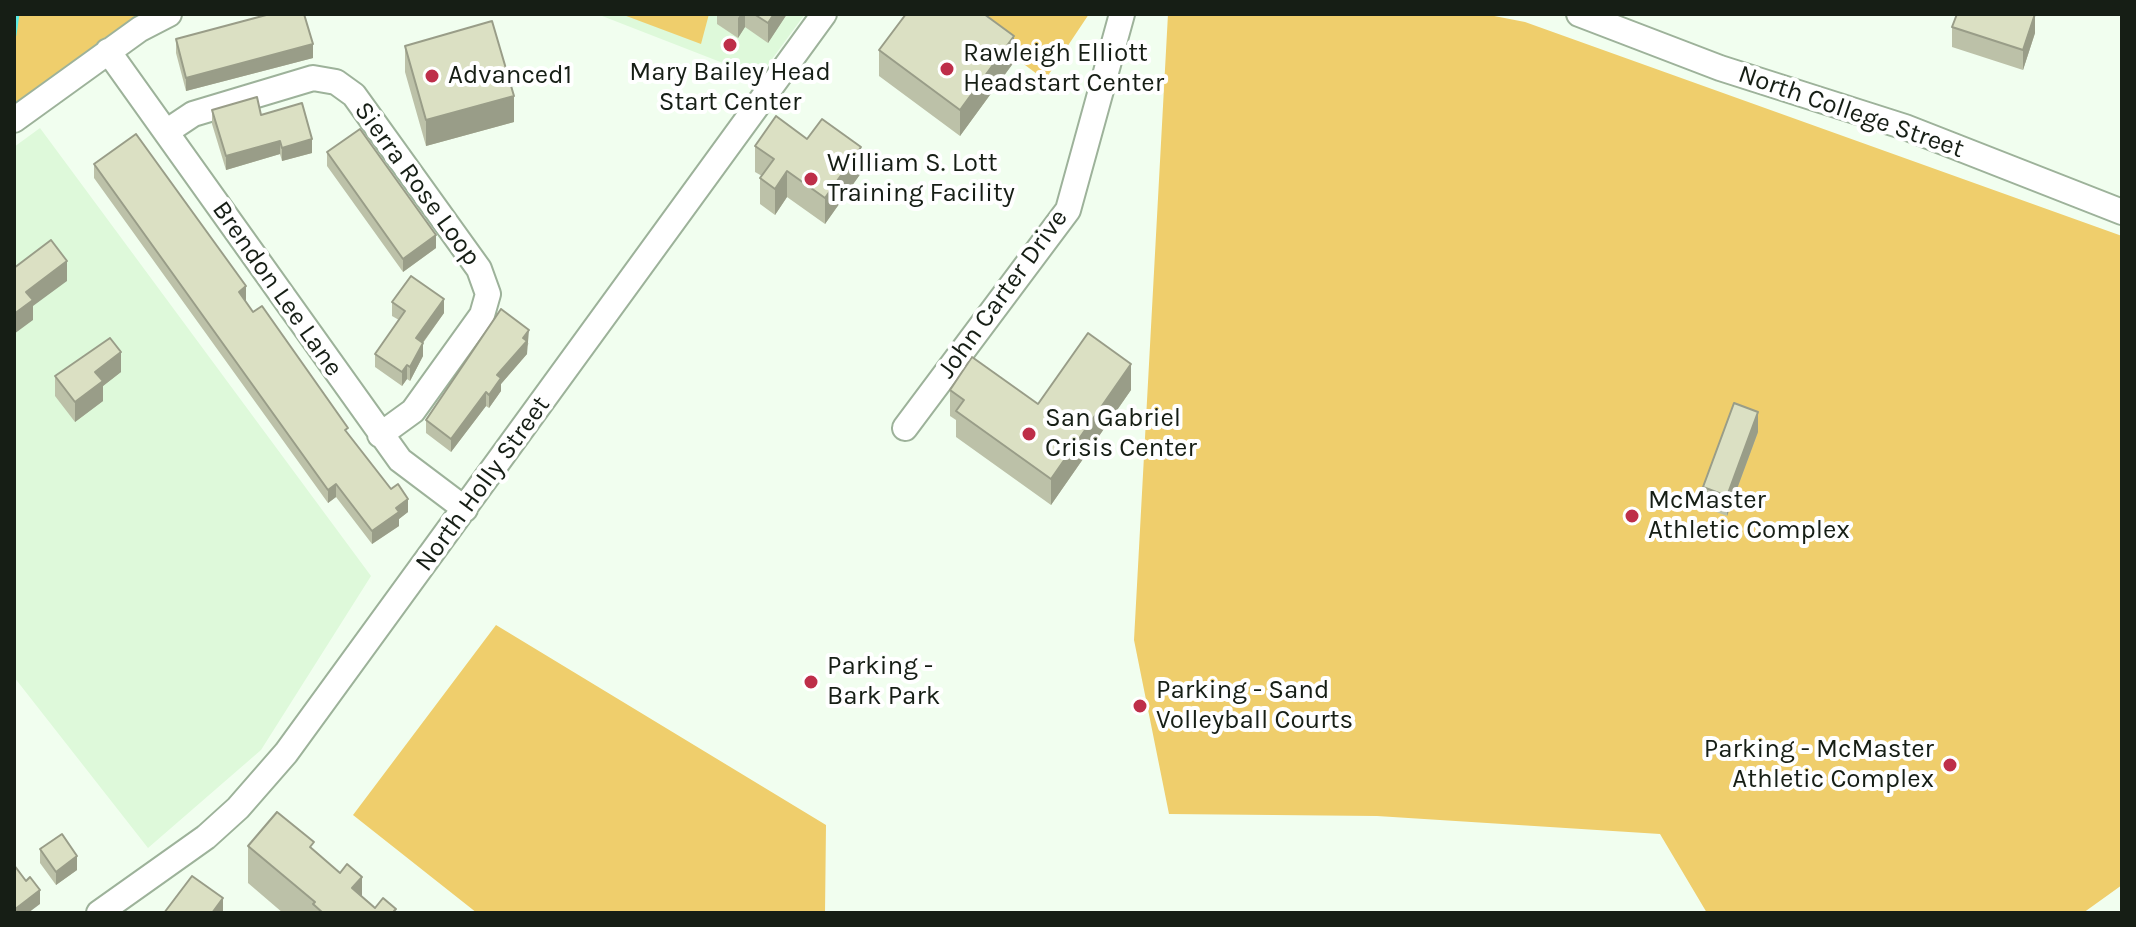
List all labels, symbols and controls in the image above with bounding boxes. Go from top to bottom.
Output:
marker: Mary Bailey Head Start Center [721,36,739,54]
place label: Rawleigh Elliott Headstart Center [963,38,1164,100]
place label: Mary Bailey Head Start Center [629,57,831,118]
street label: North College Street [1734,59,1968,165]
place label: Advanced1 [448,60,572,92]
marker: Rawleigh Elliott Headstart Center [938,60,956,78]
marker: Advanced1 [423,67,441,85]
street label: Sierra Rose Loop [347,96,487,272]
place label: William S. Lott Training Facility [827,148,1015,210]
marker: William S. Lott Training Facility [802,170,820,188]
street label: Brendon Lee Lane [205,195,349,383]
street label: John Carter Drive [931,203,1075,385]
street label: North Holly Street [409,390,557,578]
place label: San Gabriel Crisis Center [1045,403,1197,464]
marker: San Gabriel Crisis Center [1020,425,1038,443]
place label: McMaster Athletic Complex [1648,485,1850,546]
marker: McMaster Athletic Complex [1623,507,1641,525]
place label: Parking - Bark Park [827,651,940,712]
marker: Parking - Bark Park [802,673,820,691]
place label: Parking - Sand Volleyball Courts [1156,675,1353,736]
marker: Parking - Sand Volleyball Courts [1131,697,1149,715]
place label: Parking - McMaster Athletic Complex [1704,734,1934,796]
marker: Parking - McMaster Athletic Complex [1941,756,1959,774]

